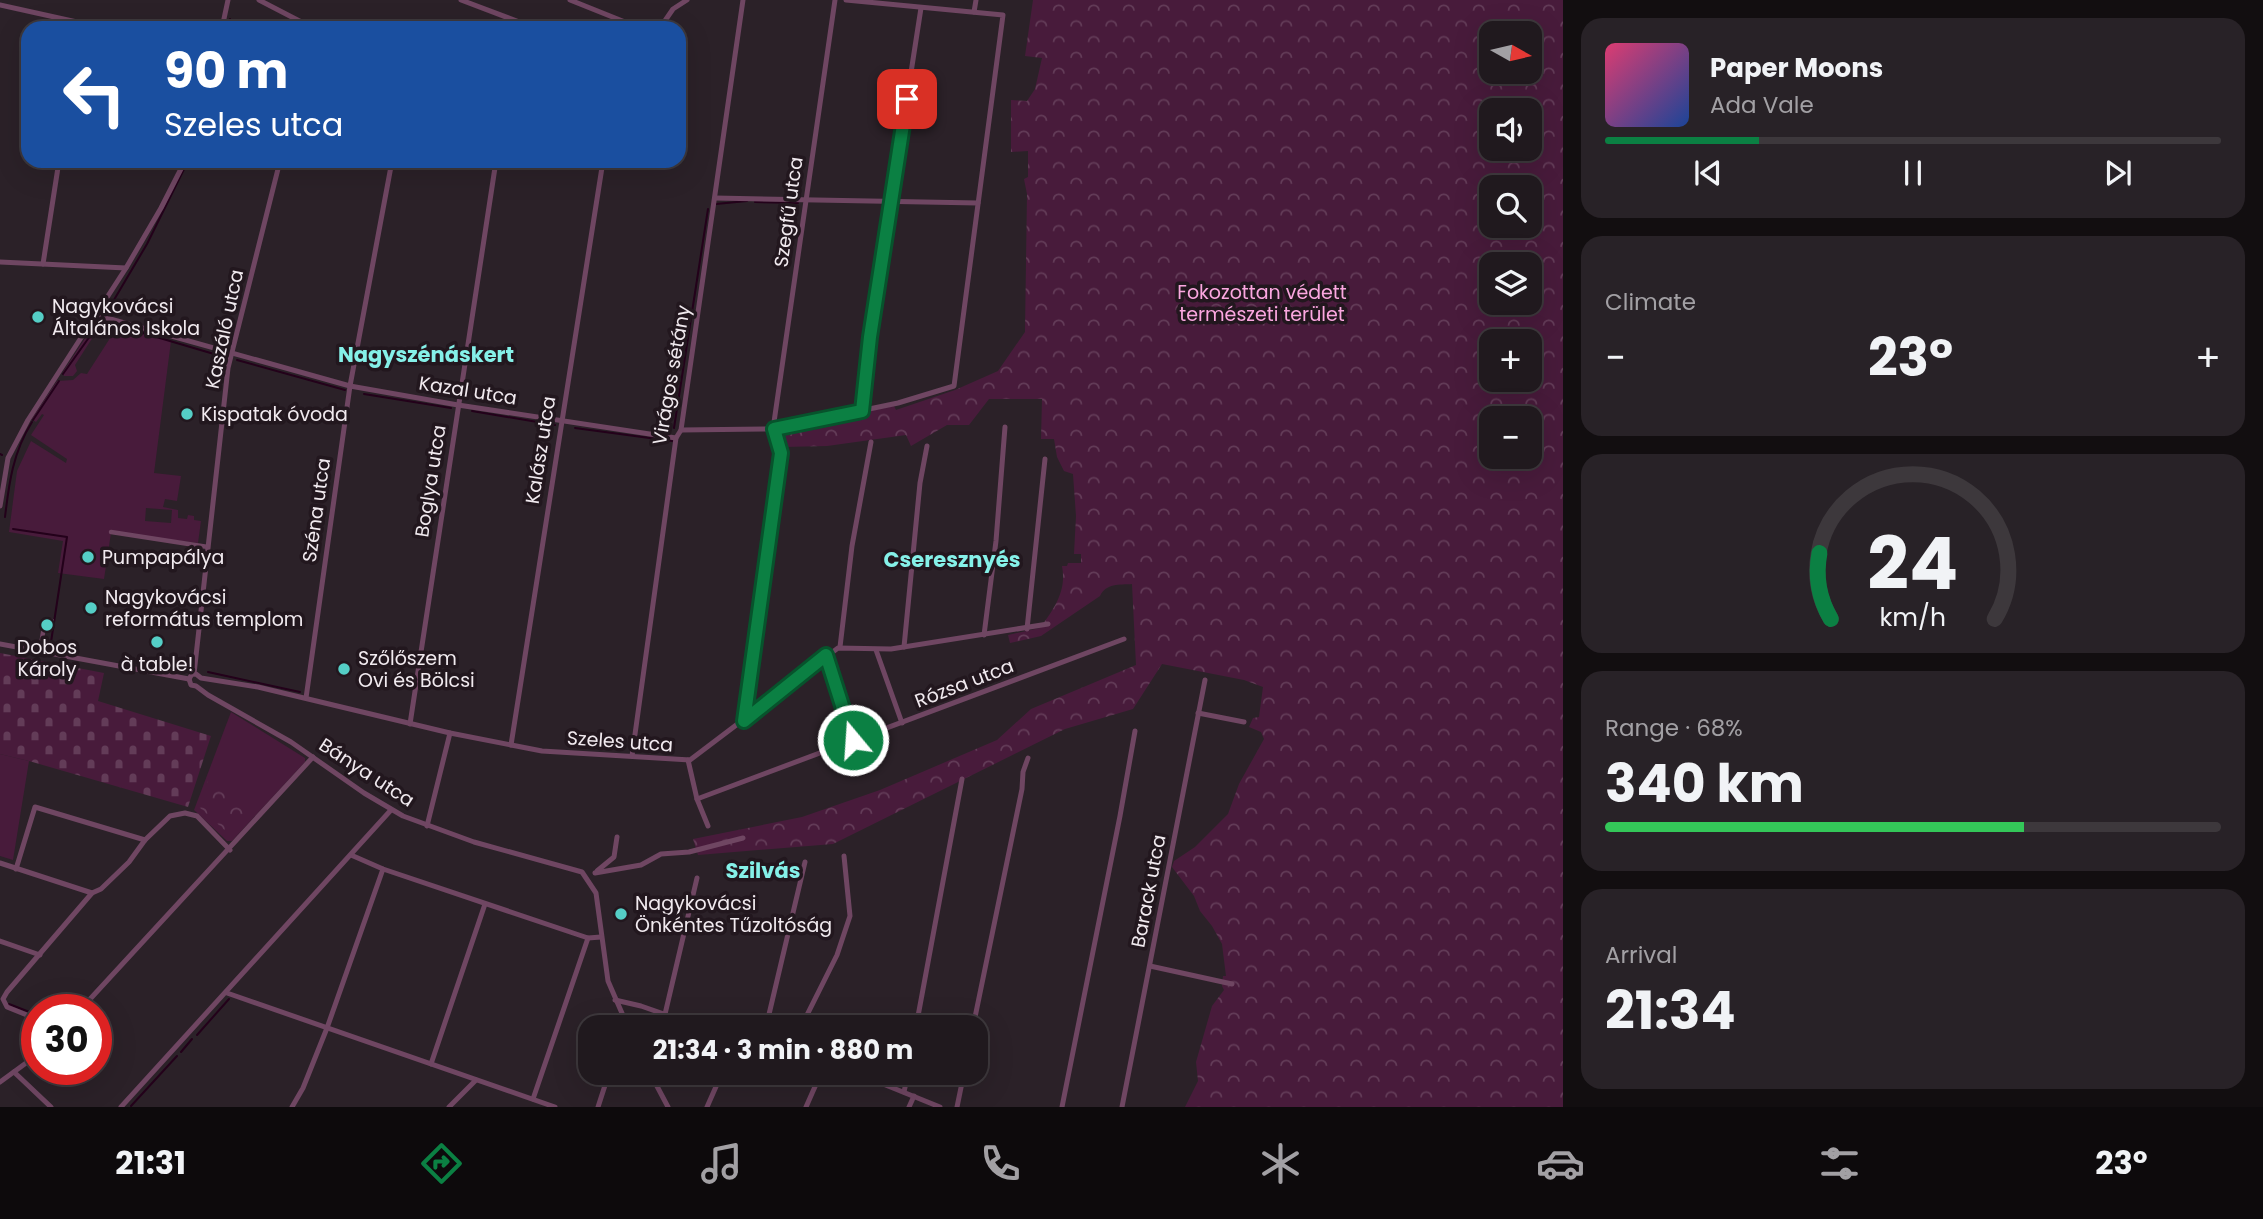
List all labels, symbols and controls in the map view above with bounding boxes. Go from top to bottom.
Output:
north arrow [1479,21,1542,84]
map controls [1479,21,1542,469]
text: 90 m [164,37,288,105]
icon: left [49,49,140,140]
text: Paper Moons [1710,50,1883,86]
pin [877,69,937,129]
icon: arrive [888,80,926,118]
text: Ada Vale [1710,89,1814,121]
button: sound [1479,98,1542,161]
text: Szeles utca [164,102,343,147]
icon: previous [1689,154,1727,192]
icon: pause [1894,154,1932,192]
icon: next [2099,154,2137,192]
street label: Szegfű utca [767,155,810,269]
button: search [1479,175,1542,238]
button: layers [1479,252,1542,315]
street label: Kaszáló utca [199,267,250,391]
park label: Fokozottan védett természeti terület [1177,279,1347,328]
text: Climate [1605,286,1696,318]
place label: Nagykovácsi Általános Iskola [52,293,200,342]
street label: Virágos sétány [646,303,697,447]
marker: Nagykovácsi Általános Iskola [30,309,46,325]
text: 23° [1868,321,1953,394]
button: + [1479,329,1542,392]
text: − [1605,331,1626,384]
text: + [2195,331,2221,384]
district label: Nagyszénáskert [338,340,514,369]
street label: Kazal utca [417,369,519,412]
street label: Kalász utca [519,394,562,506]
place label: Kispatak óvoda [201,401,348,428]
marker: Kispatak óvoda [179,406,195,422]
button: − [1479,406,1542,469]
street label: Boglya utca [408,423,453,539]
street label: Széna utca [296,456,337,564]
text: 24 [1868,514,1958,615]
place label: Pumpapálya [102,544,224,571]
district label: Cseresznyés [884,545,1020,574]
marker: Pumpapálya [80,549,96,565]
place label: Nagykovácsi református templom [105,584,303,633]
marker: Nagykovácsi református templom [83,600,99,616]
text: km/h [1880,600,1946,635]
marker: Dobos Károly [39,617,55,633]
place label: Dobos Károly [17,634,77,683]
marker: à table! [149,634,165,650]
place label: Szőlőszem Ovi és Bölcsi [358,645,475,694]
place label: à table! [121,651,193,678]
street label: Rózsa utca [911,652,1017,715]
marker: Szőlőszem Ovi és Bölcsi [336,661,352,677]
position arrow [816,703,890,777]
text: Range · 68% [1605,712,1743,744]
street label: Szeles utca [566,724,674,759]
street label: Bánya utca [314,731,420,813]
text: 340 km [1605,747,1804,820]
street label: Barack utca [1124,832,1173,950]
district label: Szilvás [726,856,800,885]
place label: Nagykovácsi Önkéntes Tűzoltóság [635,890,832,939]
marker: Nagykovácsi Önkéntes Tűzoltóság [613,906,629,922]
text: Arrival [1605,939,1677,971]
text: 21:34 [1605,974,1736,1047]
speed limit sign: 30 [21,994,112,1085]
text: 21:34 · 3 min · 880 m [653,1032,913,1068]
icon: directions [417,1139,466,1188]
icon: music [697,1139,746,1188]
icon: phone [976,1139,1025,1188]
icon: climate [1256,1139,1305,1188]
icon: car [1536,1139,1585,1188]
icon: filters [1815,1139,1864,1188]
text: 21:31 [115,1140,186,1185]
text: 23° [2095,1140,2148,1185]

